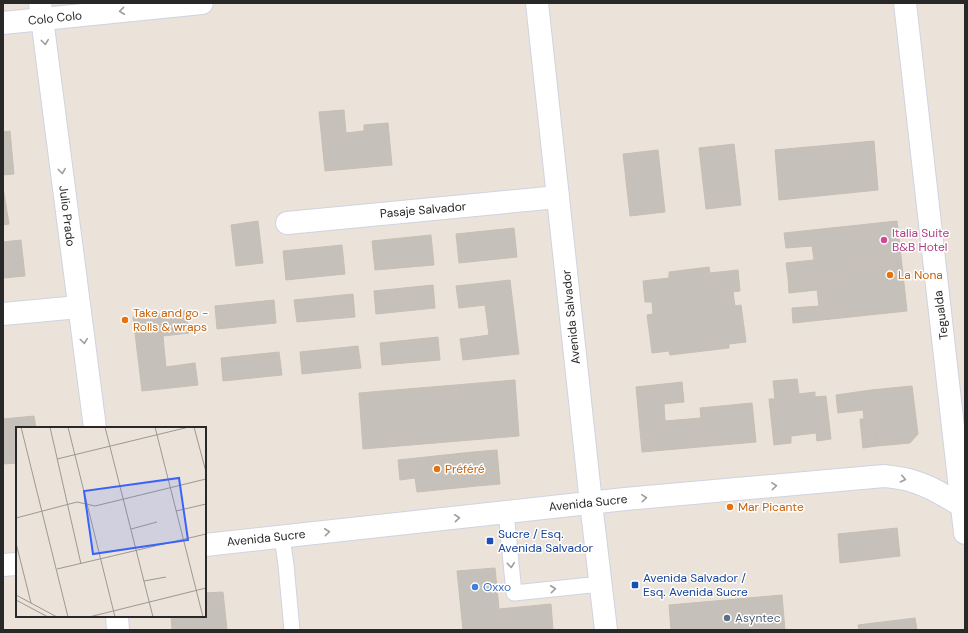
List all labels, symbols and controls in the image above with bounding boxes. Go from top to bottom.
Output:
one-way arrow [119,6,125,15]
street label: Colo Colo [27,7,83,29]
one-way arrow [40,39,49,45]
one-way arrow [57,168,66,174]
street label: Julio Prado [55,185,79,247]
street label: Pasaje Salvador [379,198,467,222]
place label: Italia Suite B&B Hotel [892,225,950,255]
marker: Italia Suite B&B Hotel [879,235,889,245]
place label: La Nona [898,267,943,283]
street label: Avenida Salvador [558,268,584,365]
marker: La Nona [885,270,895,280]
street label: Tegualda [930,290,952,340]
place label: Take and go - Rolls & wraps [133,305,208,335]
marker: Take and go - Rolls & wraps [120,315,130,325]
one-way arrow [79,338,88,344]
inset map [16,427,206,617]
place label: Préféré [445,461,485,477]
marker: Préféré [432,464,442,474]
one-way arrow [900,474,906,482]
one-way arrow [771,481,777,490]
street label: Avenida Sucre [548,491,628,515]
one-way arrow [641,493,647,502]
place label: Mar Picante [738,499,804,515]
marker: Mar Picante [725,502,735,512]
one-way arrow [453,513,460,522]
street label: Avenida Sucre [226,526,306,550]
place label: Sucre / Esq. Avenida Salvador [498,526,594,556]
one-way arrow [324,527,330,536]
marker: Sucre / Esq. Avenida Salvador [485,536,495,546]
one-way arrow [507,562,516,568]
place label: Avenida Salvador / Esq. Avenida Sucre [643,570,748,600]
place label: Oxxo [483,579,511,595]
marker: Avenida Salvador / Esq. Avenida Sucre [630,580,640,590]
marker: Oxxo [470,582,480,592]
one-way arrow [550,584,556,593]
place label: Asyntec [735,610,781,626]
marker: Asyntec [722,613,732,623]

